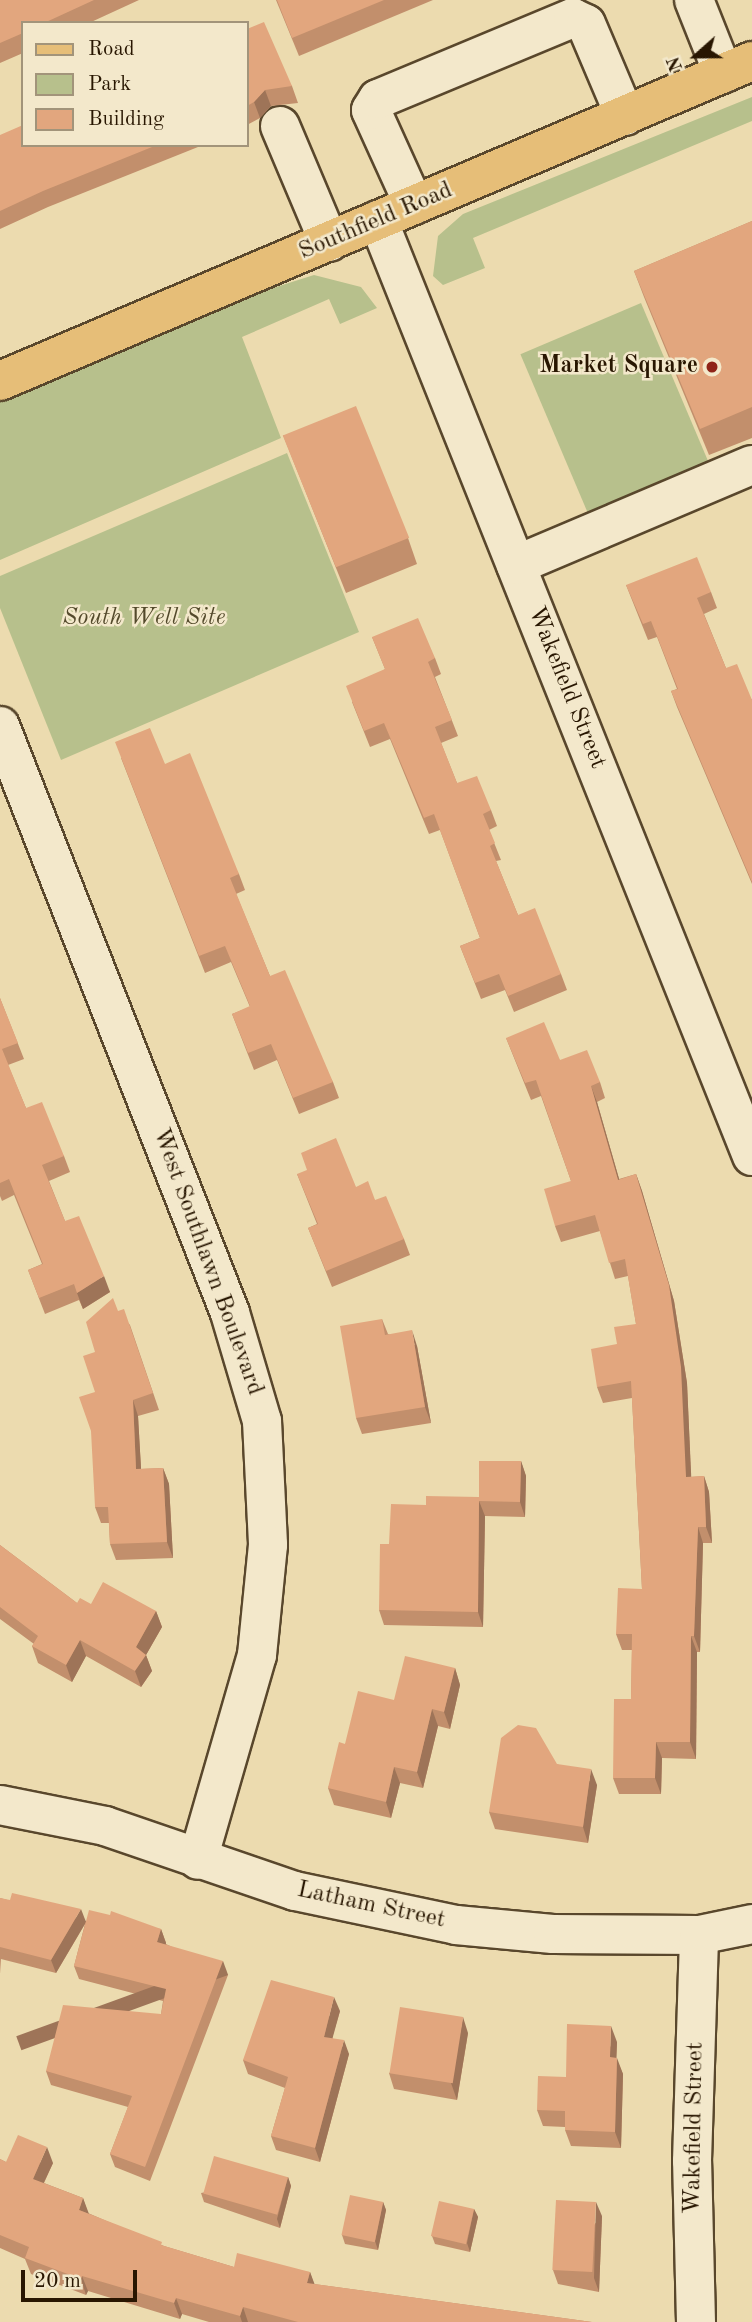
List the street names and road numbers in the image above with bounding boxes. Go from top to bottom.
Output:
street label: Southfield Road [295,177,457,267]
street label: Wakefield Street [520,603,612,773]
street label: West Southlawn Boulevard [145,1125,269,1399]
street label: Latham Street [294,1876,448,1936]
street label: Wakefield Street [679,2042,711,2214]

